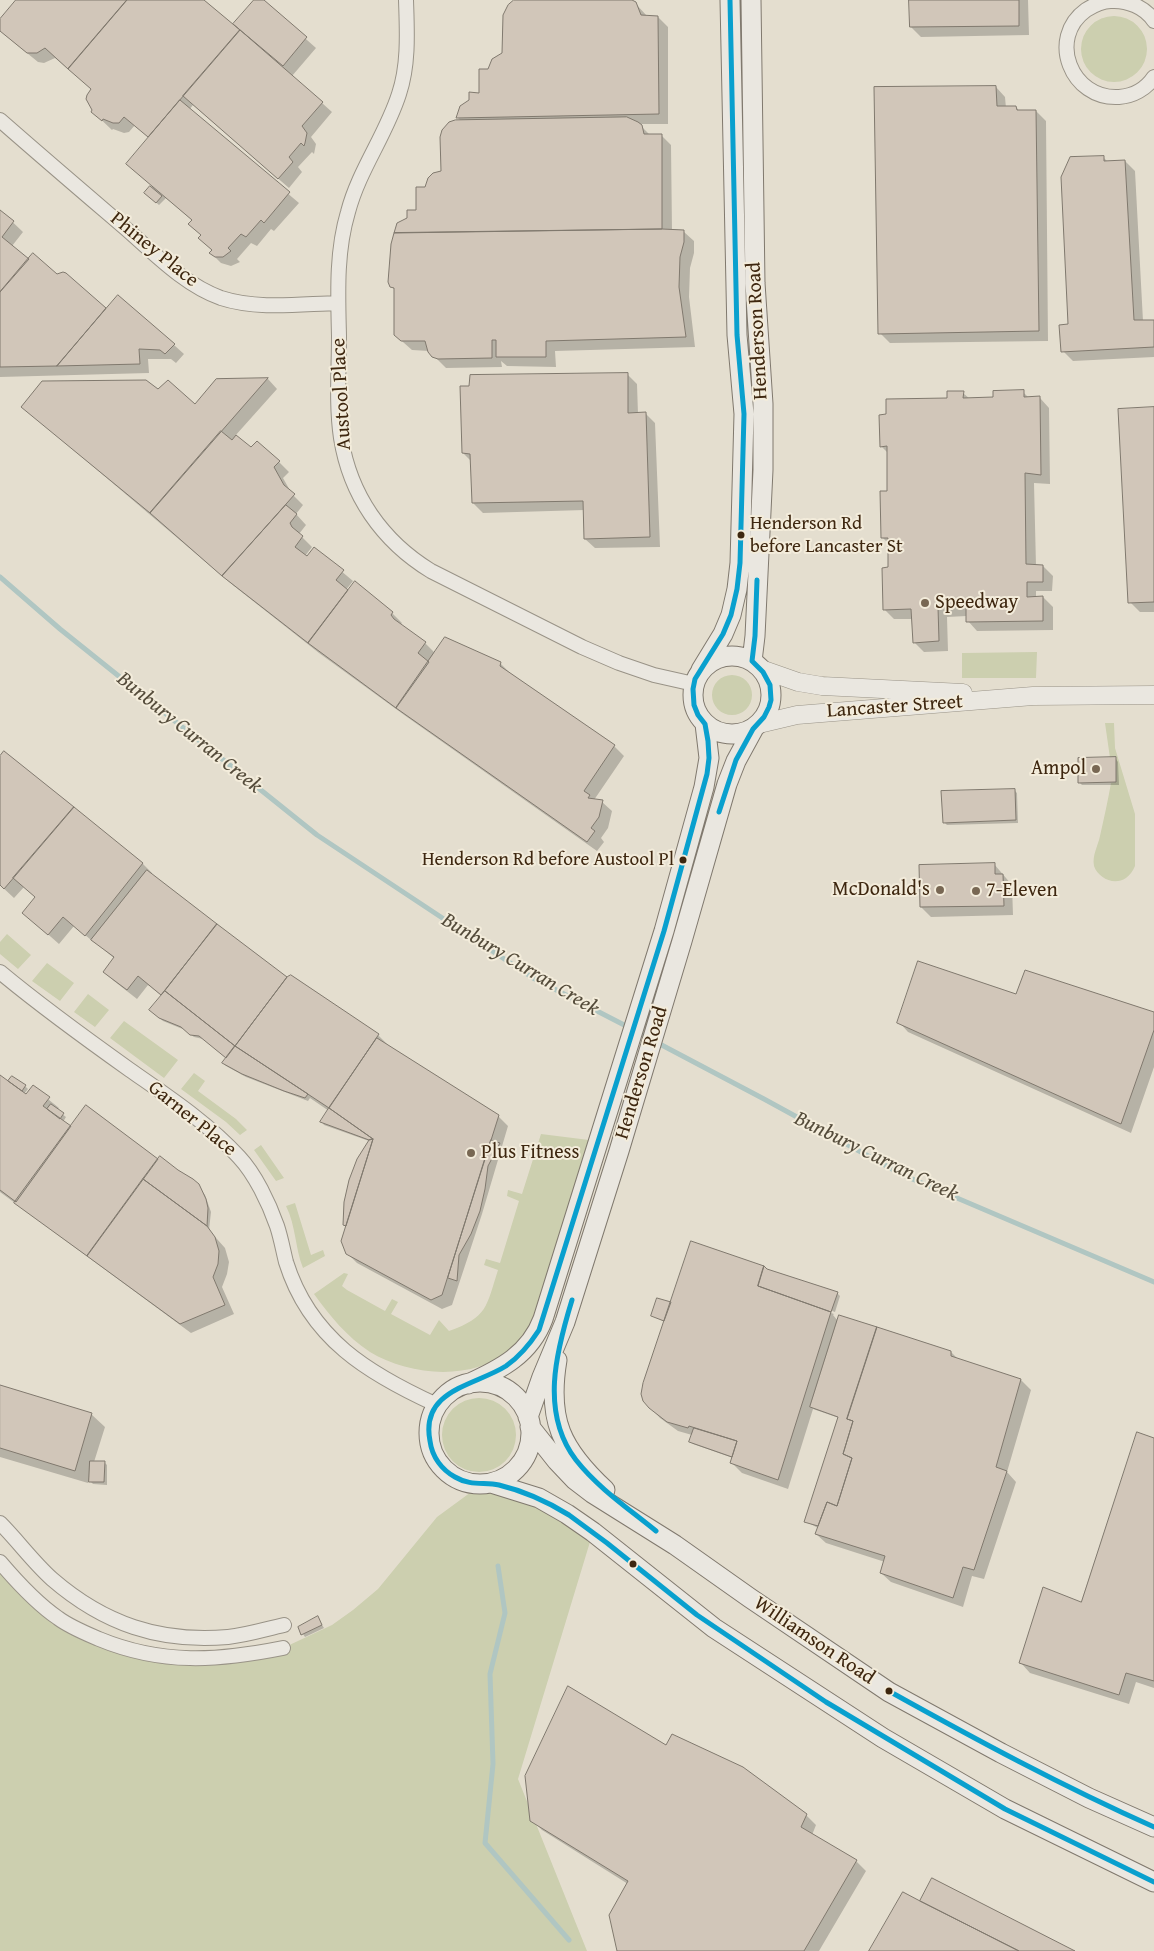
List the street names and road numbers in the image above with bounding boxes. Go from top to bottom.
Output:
street label: Phiney Place [105,207,203,293]
street label: Henderson Road [742,262,774,400]
street label: Austool Place [327,337,357,451]
street label: Lancaster Street [826,690,964,724]
street label: Henderson Road [610,1004,674,1142]
street label: Garner Place [143,1076,241,1162]
street label: Williamson Road [749,1592,879,1690]

